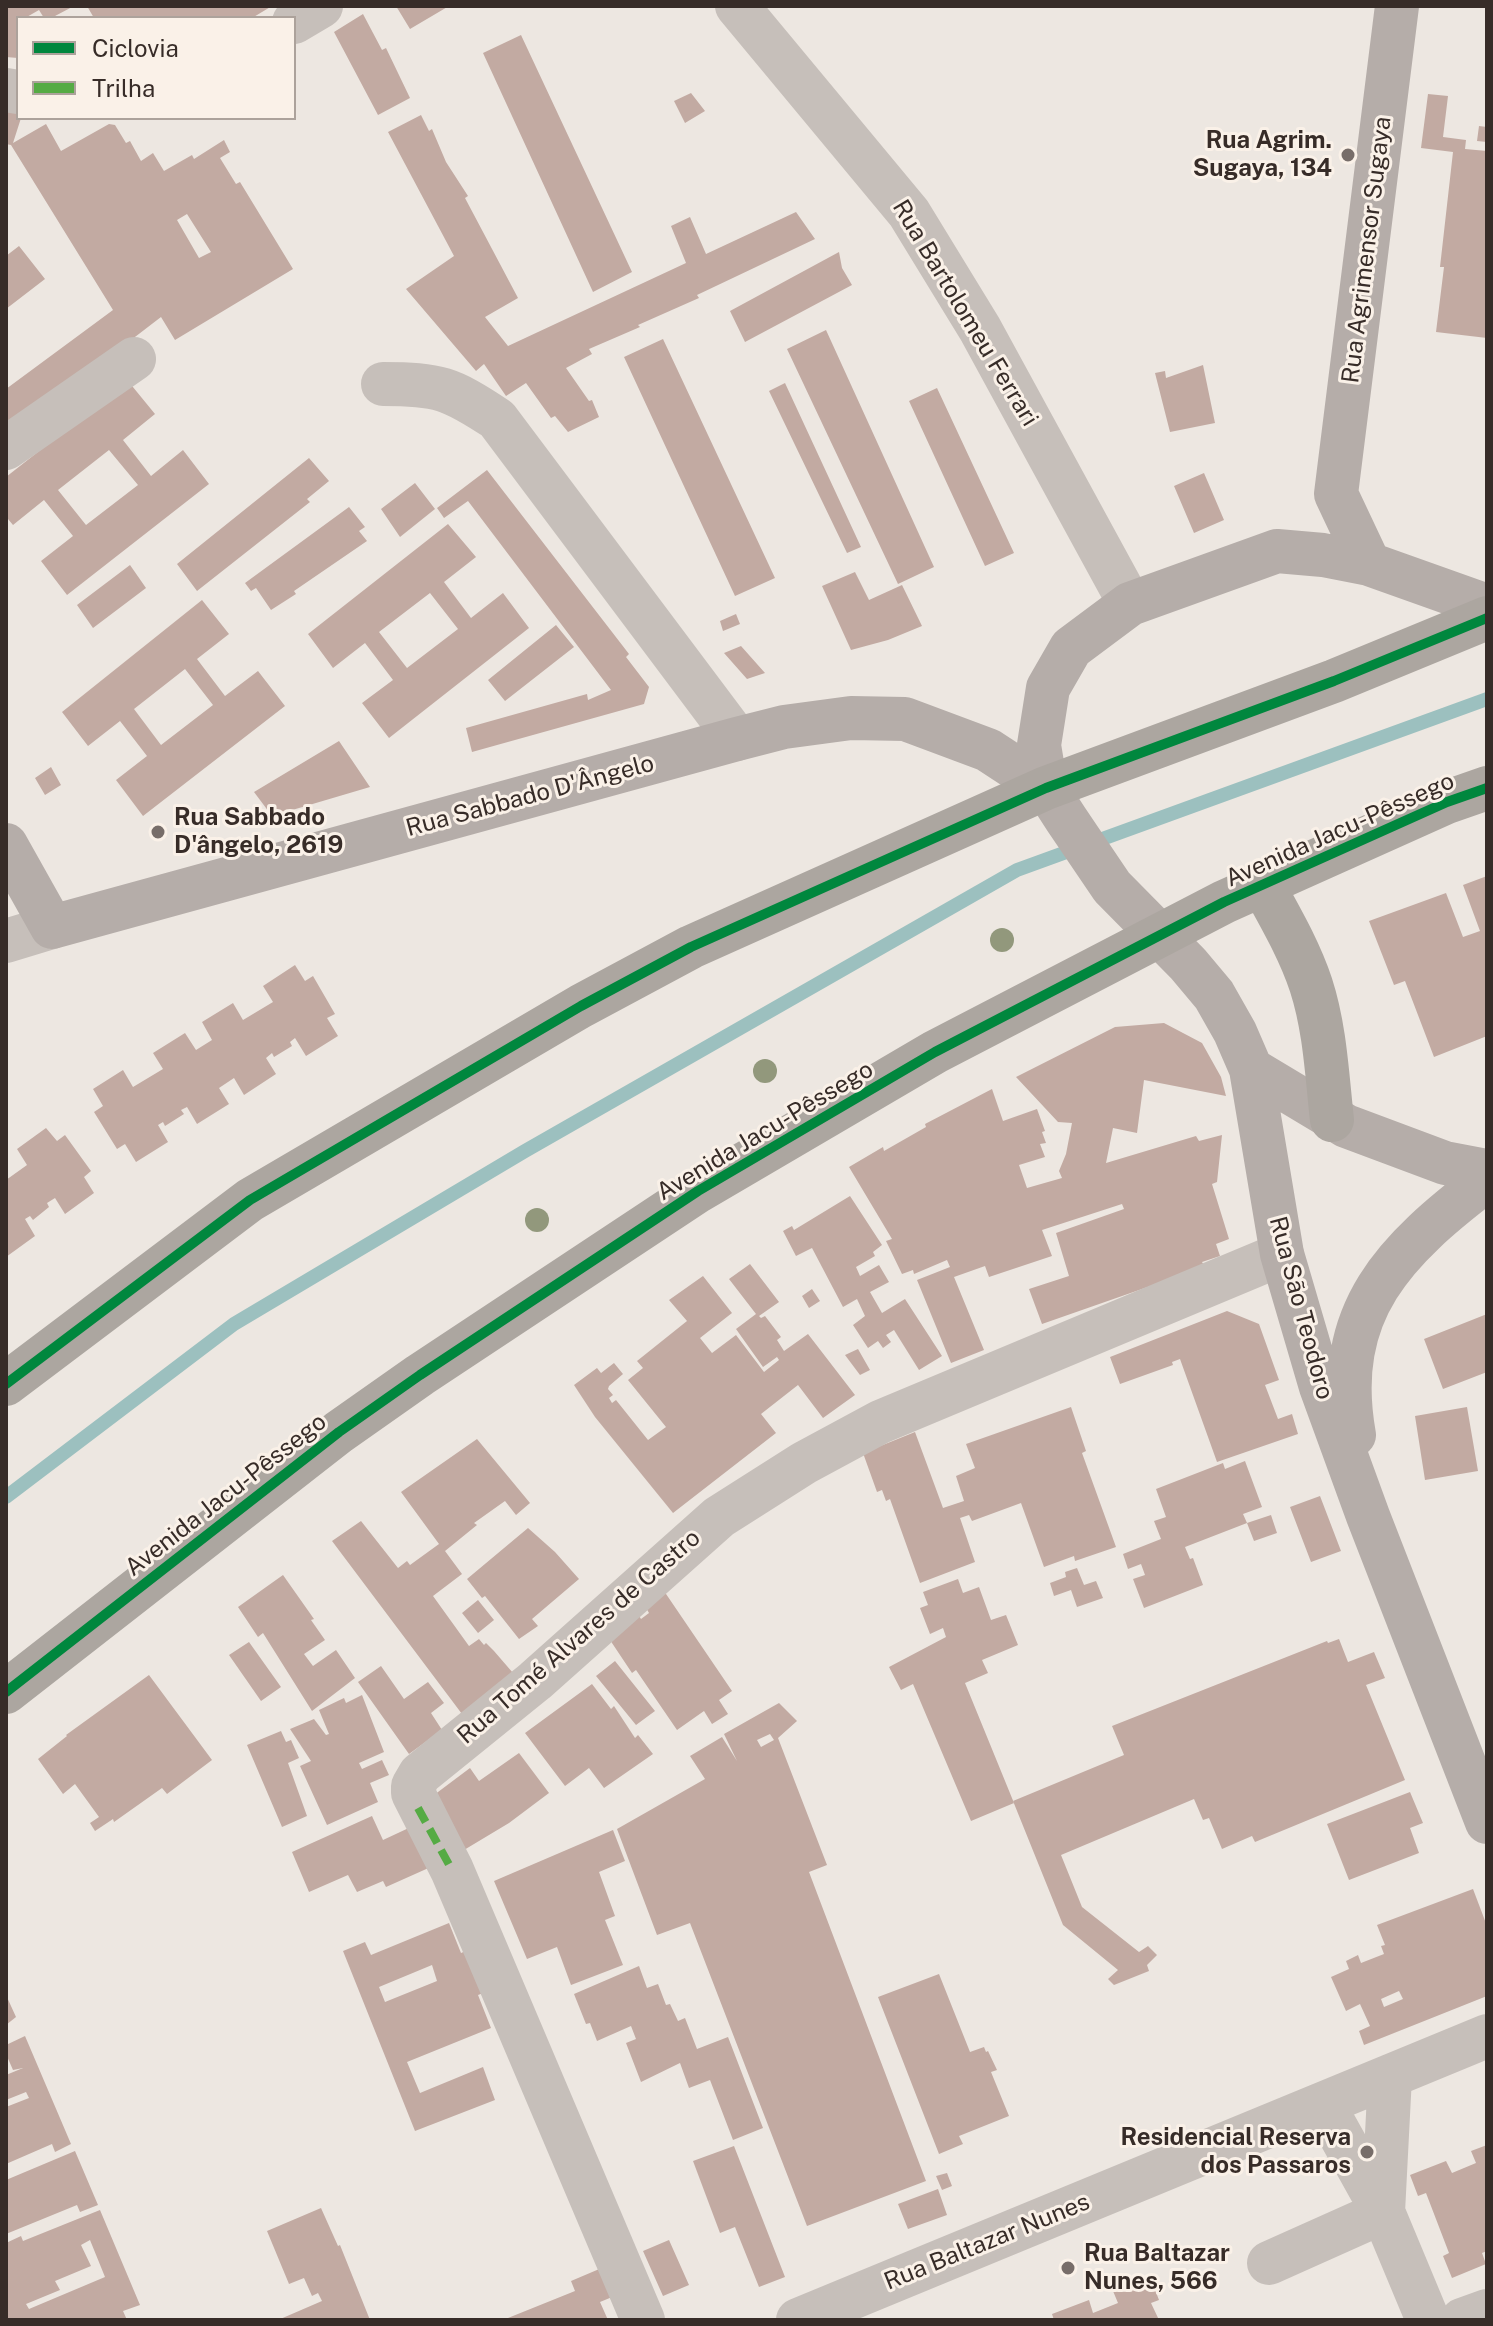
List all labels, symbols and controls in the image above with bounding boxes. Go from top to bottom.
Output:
legend [16,16,296,120]
text: Ciclovia [92,34,179,62]
text: Trilha [92,74,155,102]
street label: Rua Agrimensor Sugaya [1336,115,1398,385]
place label: Rua Agrim. Sugaya, 134 [1193,127,1332,183]
marker: Rua Agrim. Sugaya, 134 [1339,146,1357,164]
street label: Rua Bartolomeu Ferrari [886,195,1044,431]
street label: Rua Sabbado D'Ângelo [403,749,657,843]
street label: Avenida Jacu-Pêssego [1221,767,1459,893]
place label: Rua Sabbado D'ângelo, 2619 [174,804,343,860]
marker: Rua Sabbado D'ângelo, 2619 [149,823,167,841]
street label: Avenida Jacu-Pêssego [652,1055,878,1207]
street label: Rua São Teodoro [1263,1213,1339,1403]
street label: Avenida Jacu-Pêssego [120,1408,332,1582]
street label: Rua Tomé Alvares de Castro [452,1524,706,1750]
place label: Residencial Reserva dos Passaros [1120,2124,1351,2180]
marker: Residencial Reserva dos Passaros [1358,2143,1376,2161]
street label: Rua Baltazar Nunes [880,2188,1094,2296]
place label: Rua Baltazar Nunes, 566 [1084,2240,1230,2296]
marker: Rua Baltazar Nunes, 566 [1059,2259,1077,2277]

